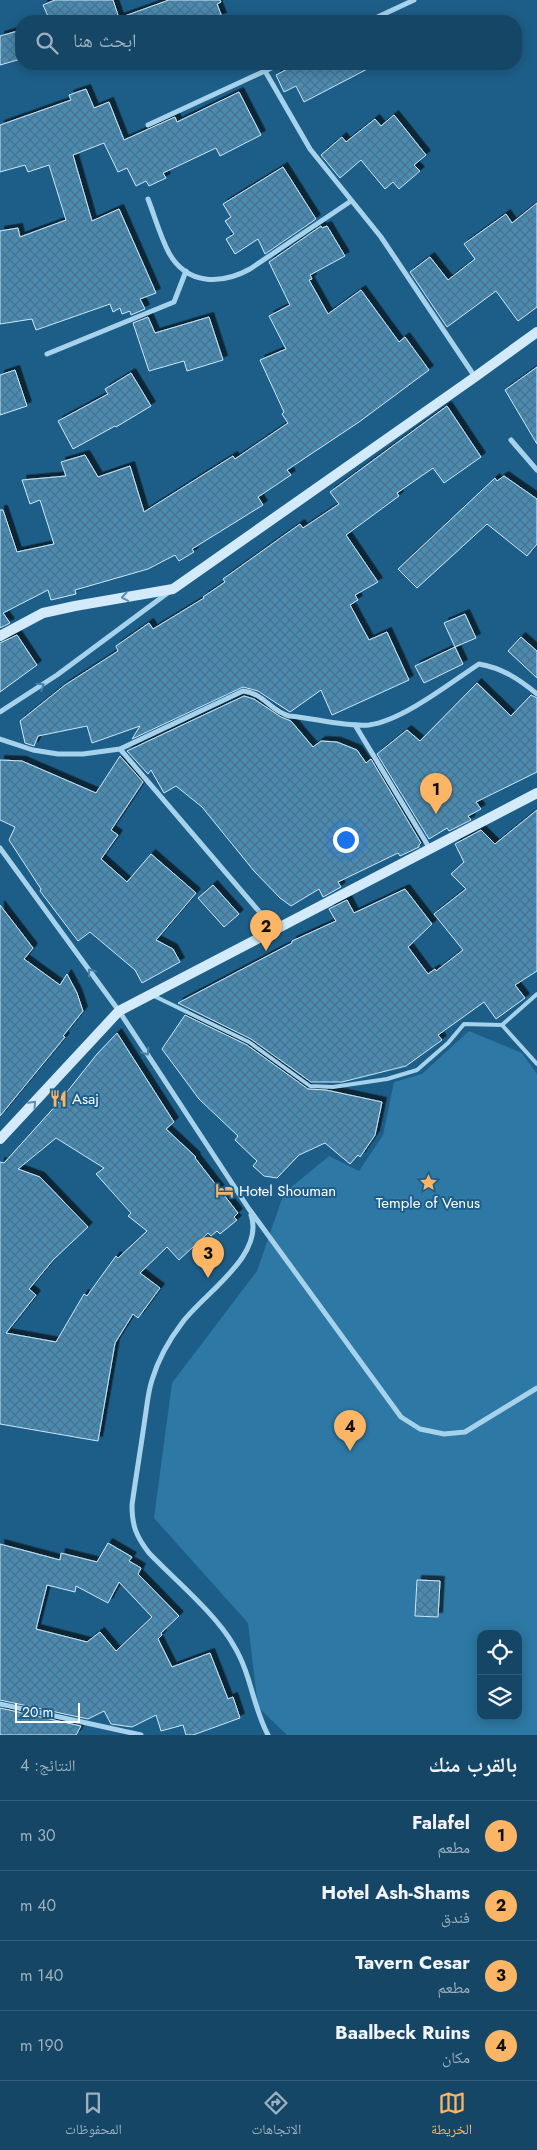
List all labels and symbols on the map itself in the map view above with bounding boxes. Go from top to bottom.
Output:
one-way arrow [121,591,129,601]
one-way arrow [35,683,45,692]
pin: 1 [420,773,452,814]
your location [333,827,359,853]
pin: 2 [250,910,282,951]
one-way arrow [88,969,96,978]
one-way arrow [140,1046,149,1056]
place label: Asaj [72,1088,99,1110]
restaurant icon: Asaj [48,1089,68,1109]
one-way arrow [27,1100,36,1109]
place icon: Temple of Venus [418,1172,438,1192]
place label: Hotel Shouman [239,1180,336,1202]
hotel icon: Hotel Shouman [215,1181,235,1201]
place label: Temple of Venus [376,1192,480,1214]
pin: 3 [192,1237,224,1278]
pin: 4 [334,1410,366,1451]
scale bar [15,1700,80,1723]

